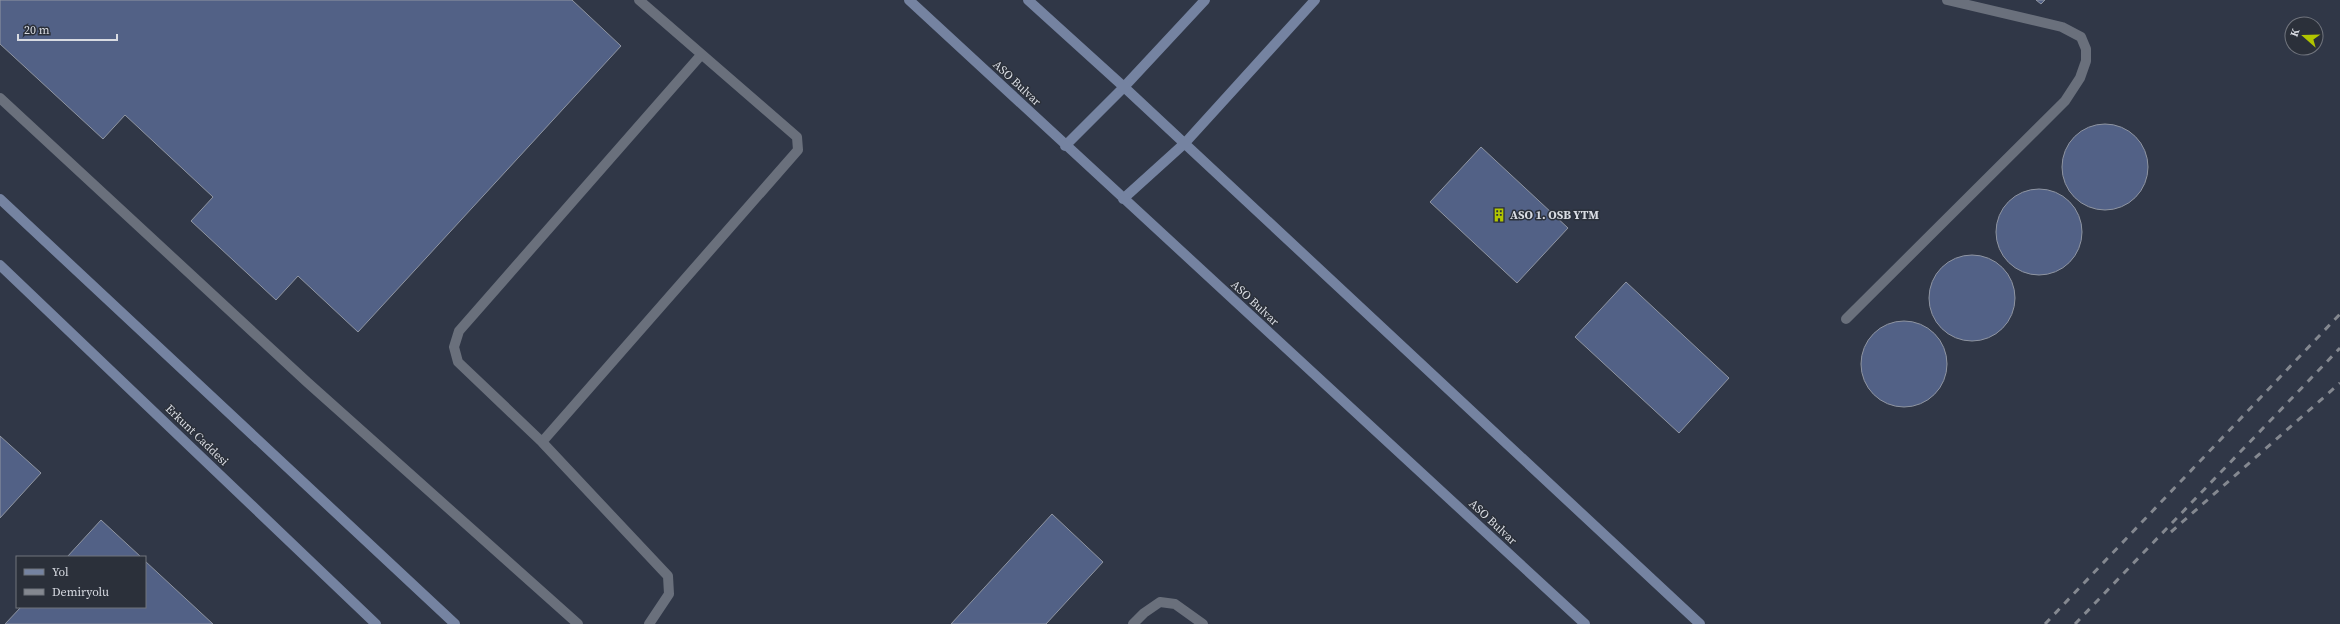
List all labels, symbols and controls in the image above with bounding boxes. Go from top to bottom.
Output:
scale bar [18,16,117,42]
north arrow [2284,16,2324,56]
text: 20 m [24,22,50,38]
text: K [2287,26,2304,39]
street label: ASO Bulvar [990,57,1044,109]
building icon: ASO 1. OSB YTM [1491,207,1507,223]
place label: ASO 1. OSB YTM [1510,207,1599,223]
street label: ASO Bulvar [1228,277,1282,329]
street label: Erkunt Caddesi [162,401,232,469]
street label: ASO Bulvar [1466,496,1520,548]
legend [16,556,146,608]
text: Yol [52,564,69,580]
text: Demiryolu [52,584,109,600]

